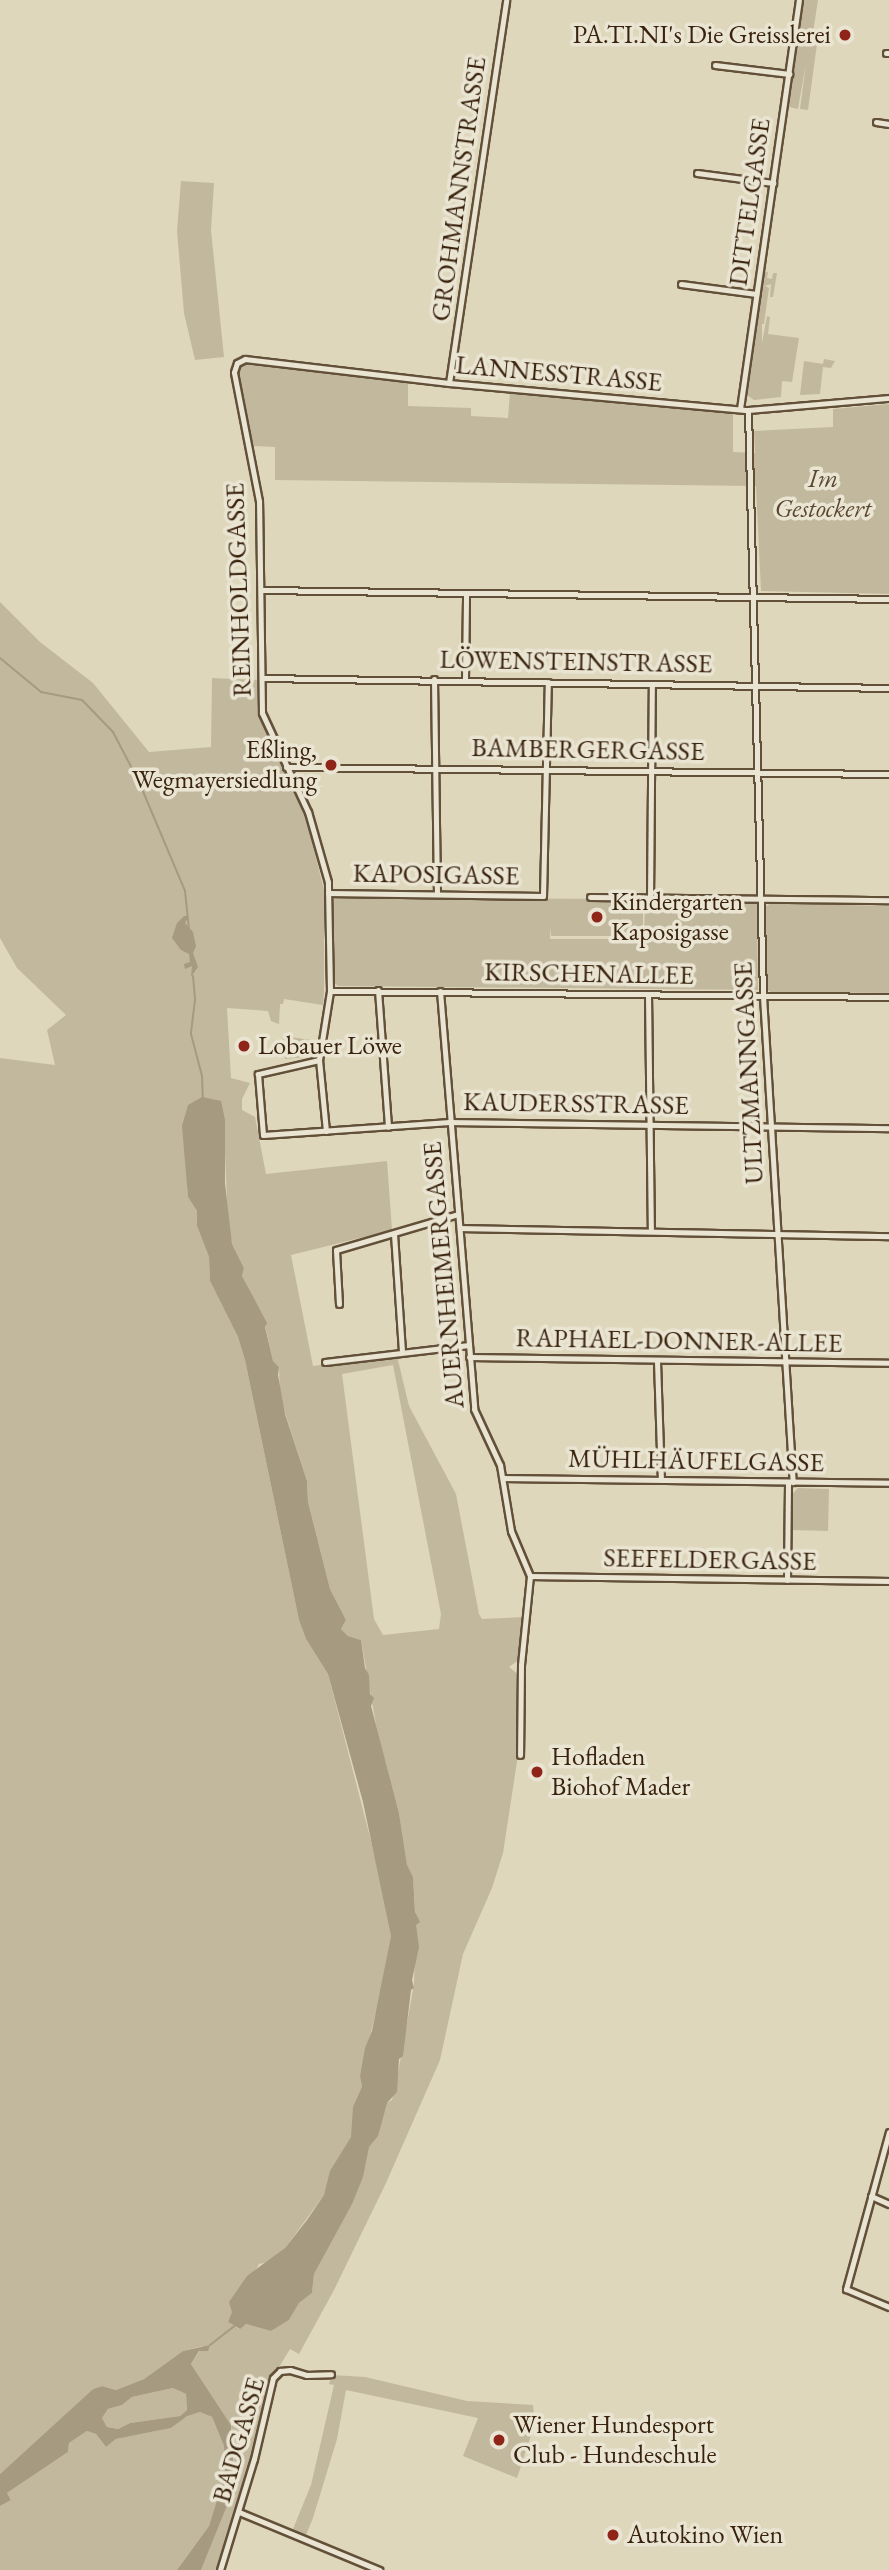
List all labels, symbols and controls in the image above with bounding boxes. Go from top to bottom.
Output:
place label: PA.TI.NI's Die Greisslerei [573,19,831,51]
marker: PA.TI.NI's Die Greisslerei [837,27,853,43]
street label: GROHMANNSTRASSE [425,55,493,323]
street label: DITTELGASSE [723,116,777,288]
street label: LANNESSTRASSE [455,349,663,399]
park label: Im Gestockert [774,463,872,524]
street label: REINHOLDGASSE [220,482,258,698]
street label: LÖWENSTEINSTRASSE [439,644,713,680]
street label: BAMBERGERGASSE [471,732,705,768]
place label: Eßling, Wegmayersiedlung [132,734,317,796]
marker: Eßling, Wegmayersiedlung [323,757,339,773]
street label: KAPOSIGASSE [352,858,520,892]
place label: Kindergarten Kaposigasse [611,886,743,948]
marker: Kindergarten Kaposigasse [589,909,605,925]
street label: KIRSCHENALLEE [484,957,694,991]
street label: ULTZMANNGASSE [728,961,770,1185]
place label: Lobauer Löwe [258,1030,402,1062]
marker: Lobauer Löwe [236,1038,252,1054]
street label: KAUDERSSTRASSE [463,1086,689,1122]
street label: AUERNHEIMERGASSE [417,1140,471,1410]
street label: RAPHAEL-DONNER-ALLEE [515,1323,843,1359]
street label: MÜHLHÄUFELGASSE [568,1443,824,1479]
street label: SEEFELDERGASSE [603,1543,817,1577]
place label: Hofladen Biohof Mader [551,1741,690,1802]
marker: Hofladen Biohof Mader [529,1764,545,1780]
street label: BADGASSE [206,2374,272,2506]
place label: Wiener Hundesport Club - Hundeschule [513,2409,717,2470]
marker: Wiener Hundesport Club - Hundeschule [491,2432,507,2448]
place label: Autokino Wien [627,2519,783,2551]
marker: Autokino Wien [605,2527,621,2543]

